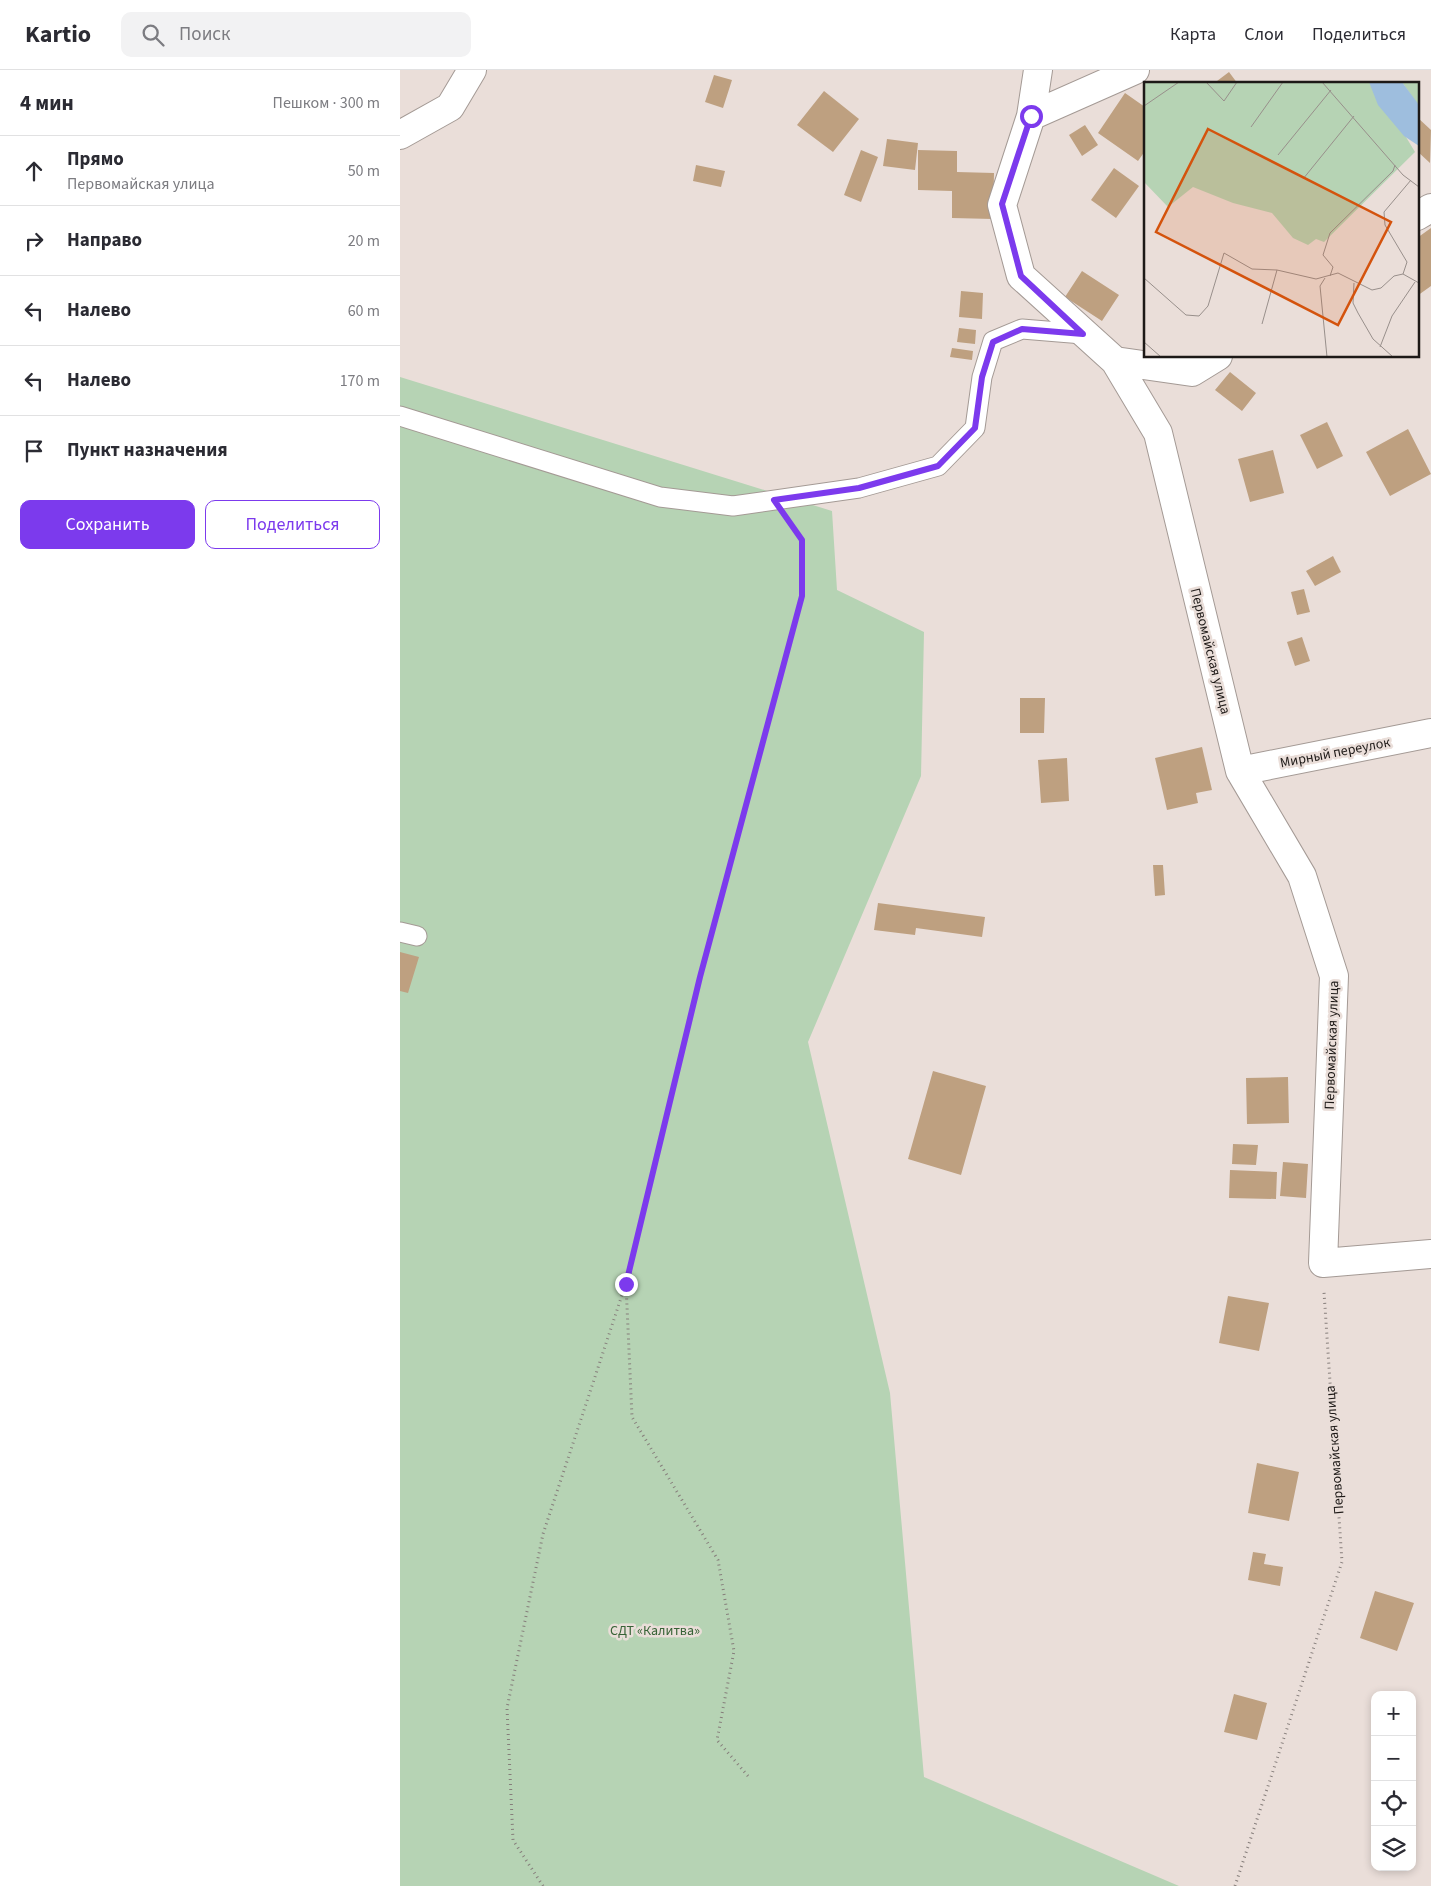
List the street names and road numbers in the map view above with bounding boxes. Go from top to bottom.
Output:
street label: Первомайская улица [1185,586,1235,716]
street label: Мирный переулок [1278,732,1392,773]
street label: Первомайская улица [1320,980,1344,1110]
street label: Первомайская улица [1321,1385,1349,1515]

